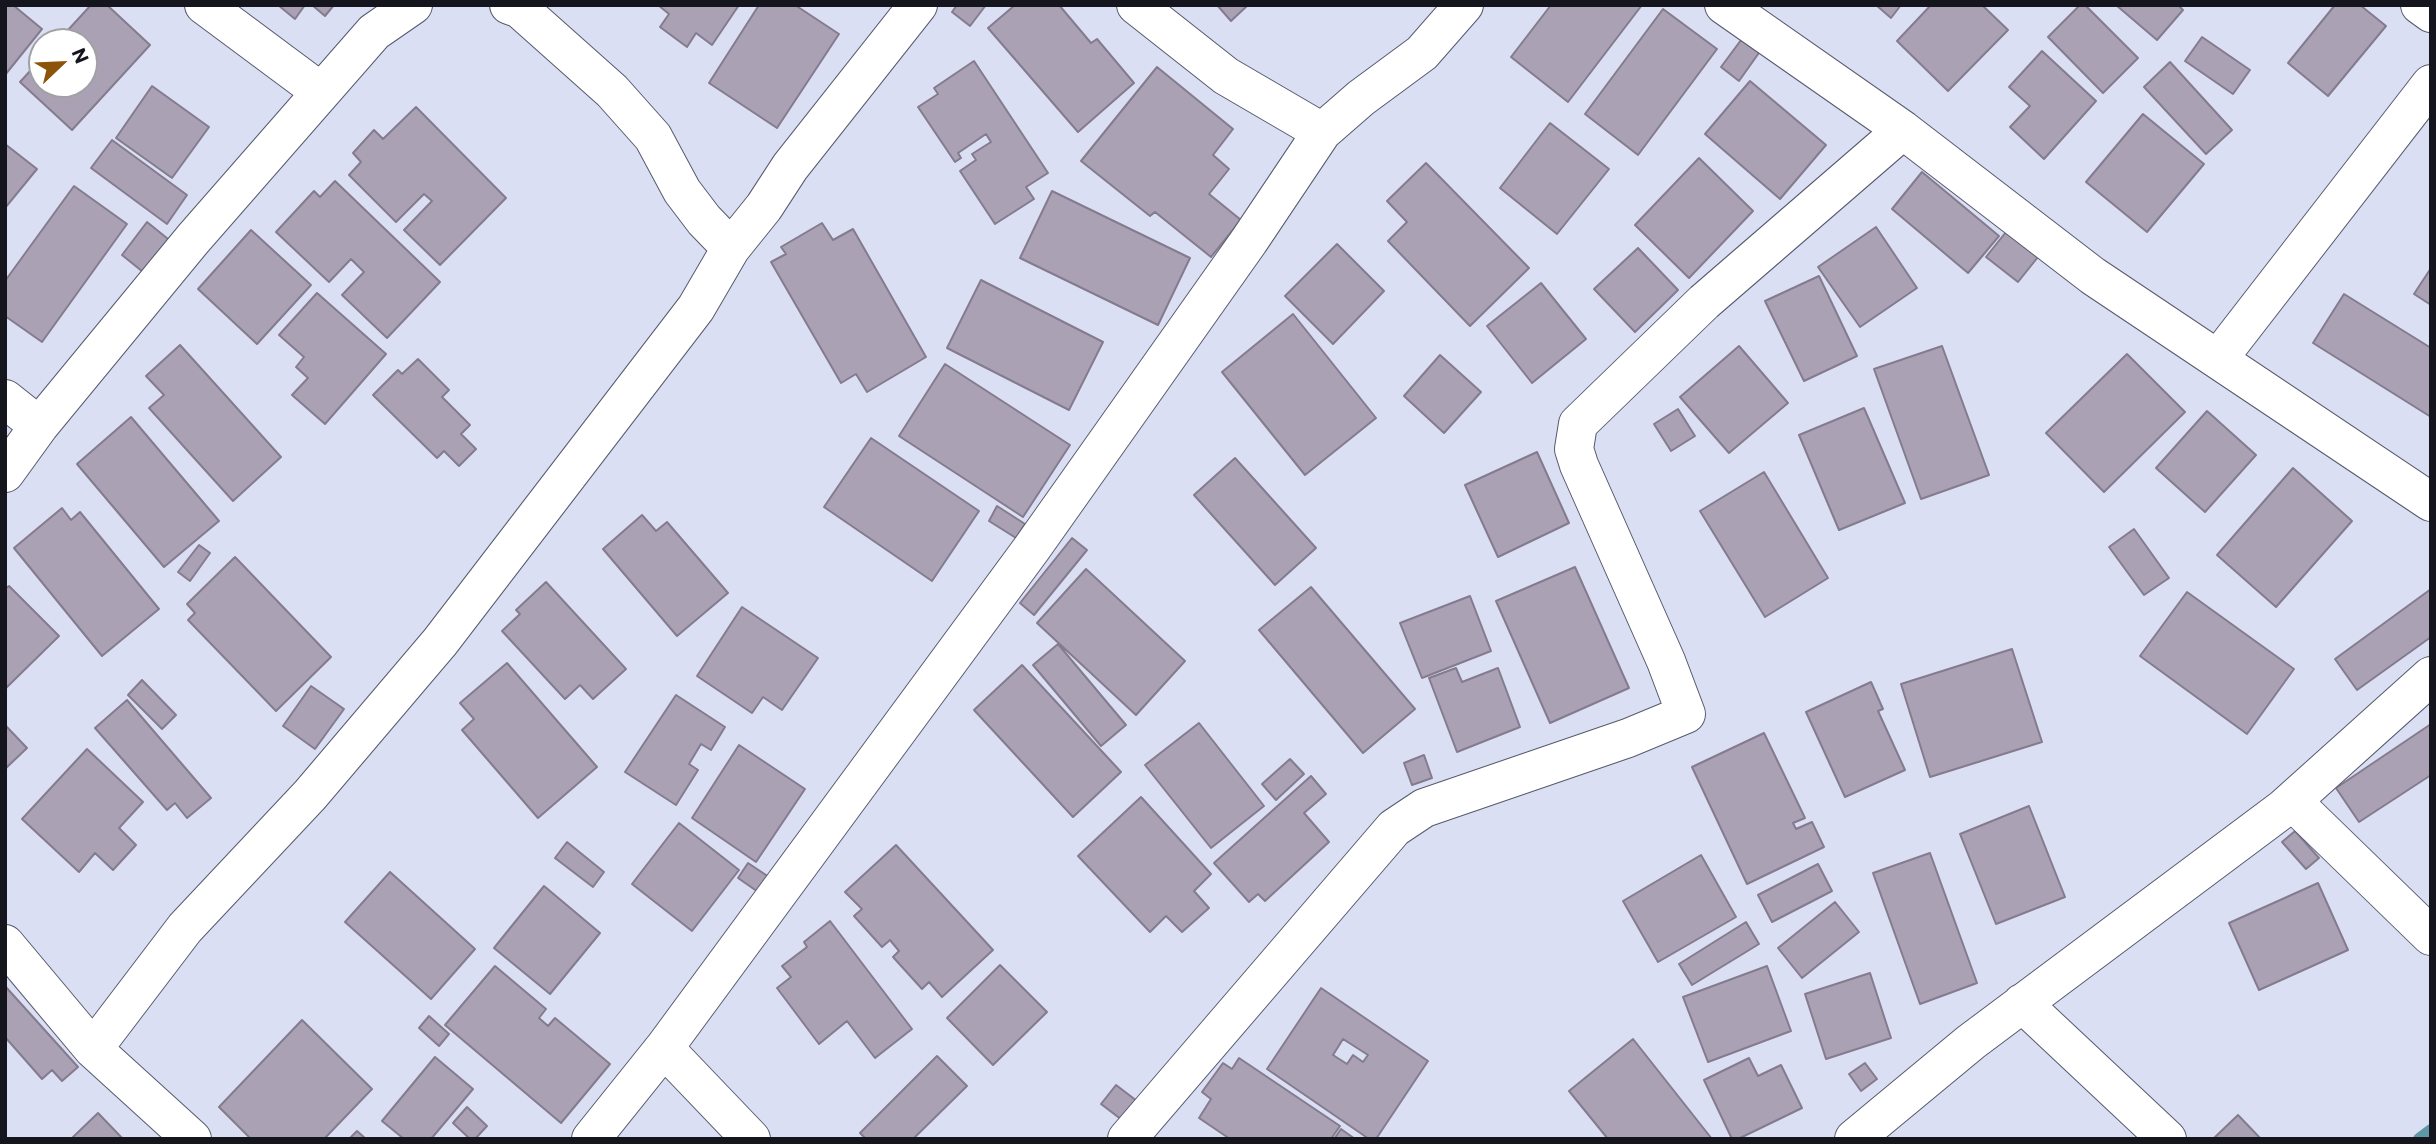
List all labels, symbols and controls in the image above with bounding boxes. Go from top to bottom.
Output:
north arrow [28,28,98,98]
text: N [68,44,94,66]

